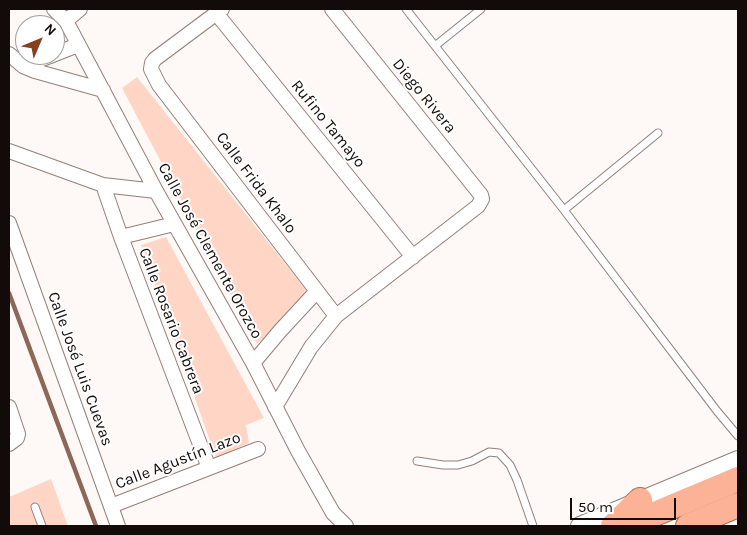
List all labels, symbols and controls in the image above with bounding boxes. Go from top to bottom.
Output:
north arrow [15,15,65,65]
text: N [41,20,60,39]
street label: Diego Rivera [388,55,460,137]
street label: Rufino Tamayo [287,76,369,172]
street label: Calle Frida Khalo [212,128,300,238]
street label: Calle José Clemente Orozco [154,160,266,342]
street label: Calle Rosario Cabrera [134,245,208,397]
street label: Calle José Luis Cuevas [43,289,117,449]
street label: Calle Agustín Lazo [113,428,243,494]
scale bar [572,488,678,520]
text: 50 m [578,498,613,516]

